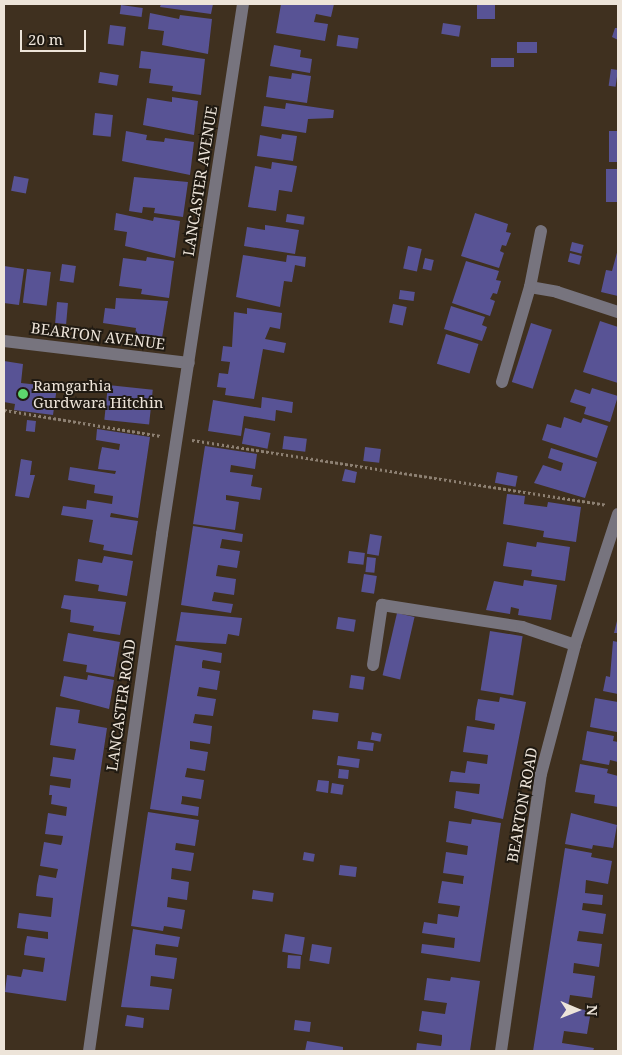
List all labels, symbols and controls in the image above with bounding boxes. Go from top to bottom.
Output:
scale bar [22,20,89,52]
text: 20 m [28,29,63,49]
street label: LANCASTER AVENUE [179,105,221,257]
street label: BEARTON AVENUE [30,319,166,353]
place label: Ramgarhia Gurdwara Hitchin [33,376,163,411]
marker: Ramgarhia Gurdwara Hitchin [17,388,29,400]
street label: LANCASTER ROAD [103,638,139,772]
street label: BEARTON ROAD [503,746,541,864]
north arrow [552,985,602,1035]
text: N [583,1005,602,1016]

